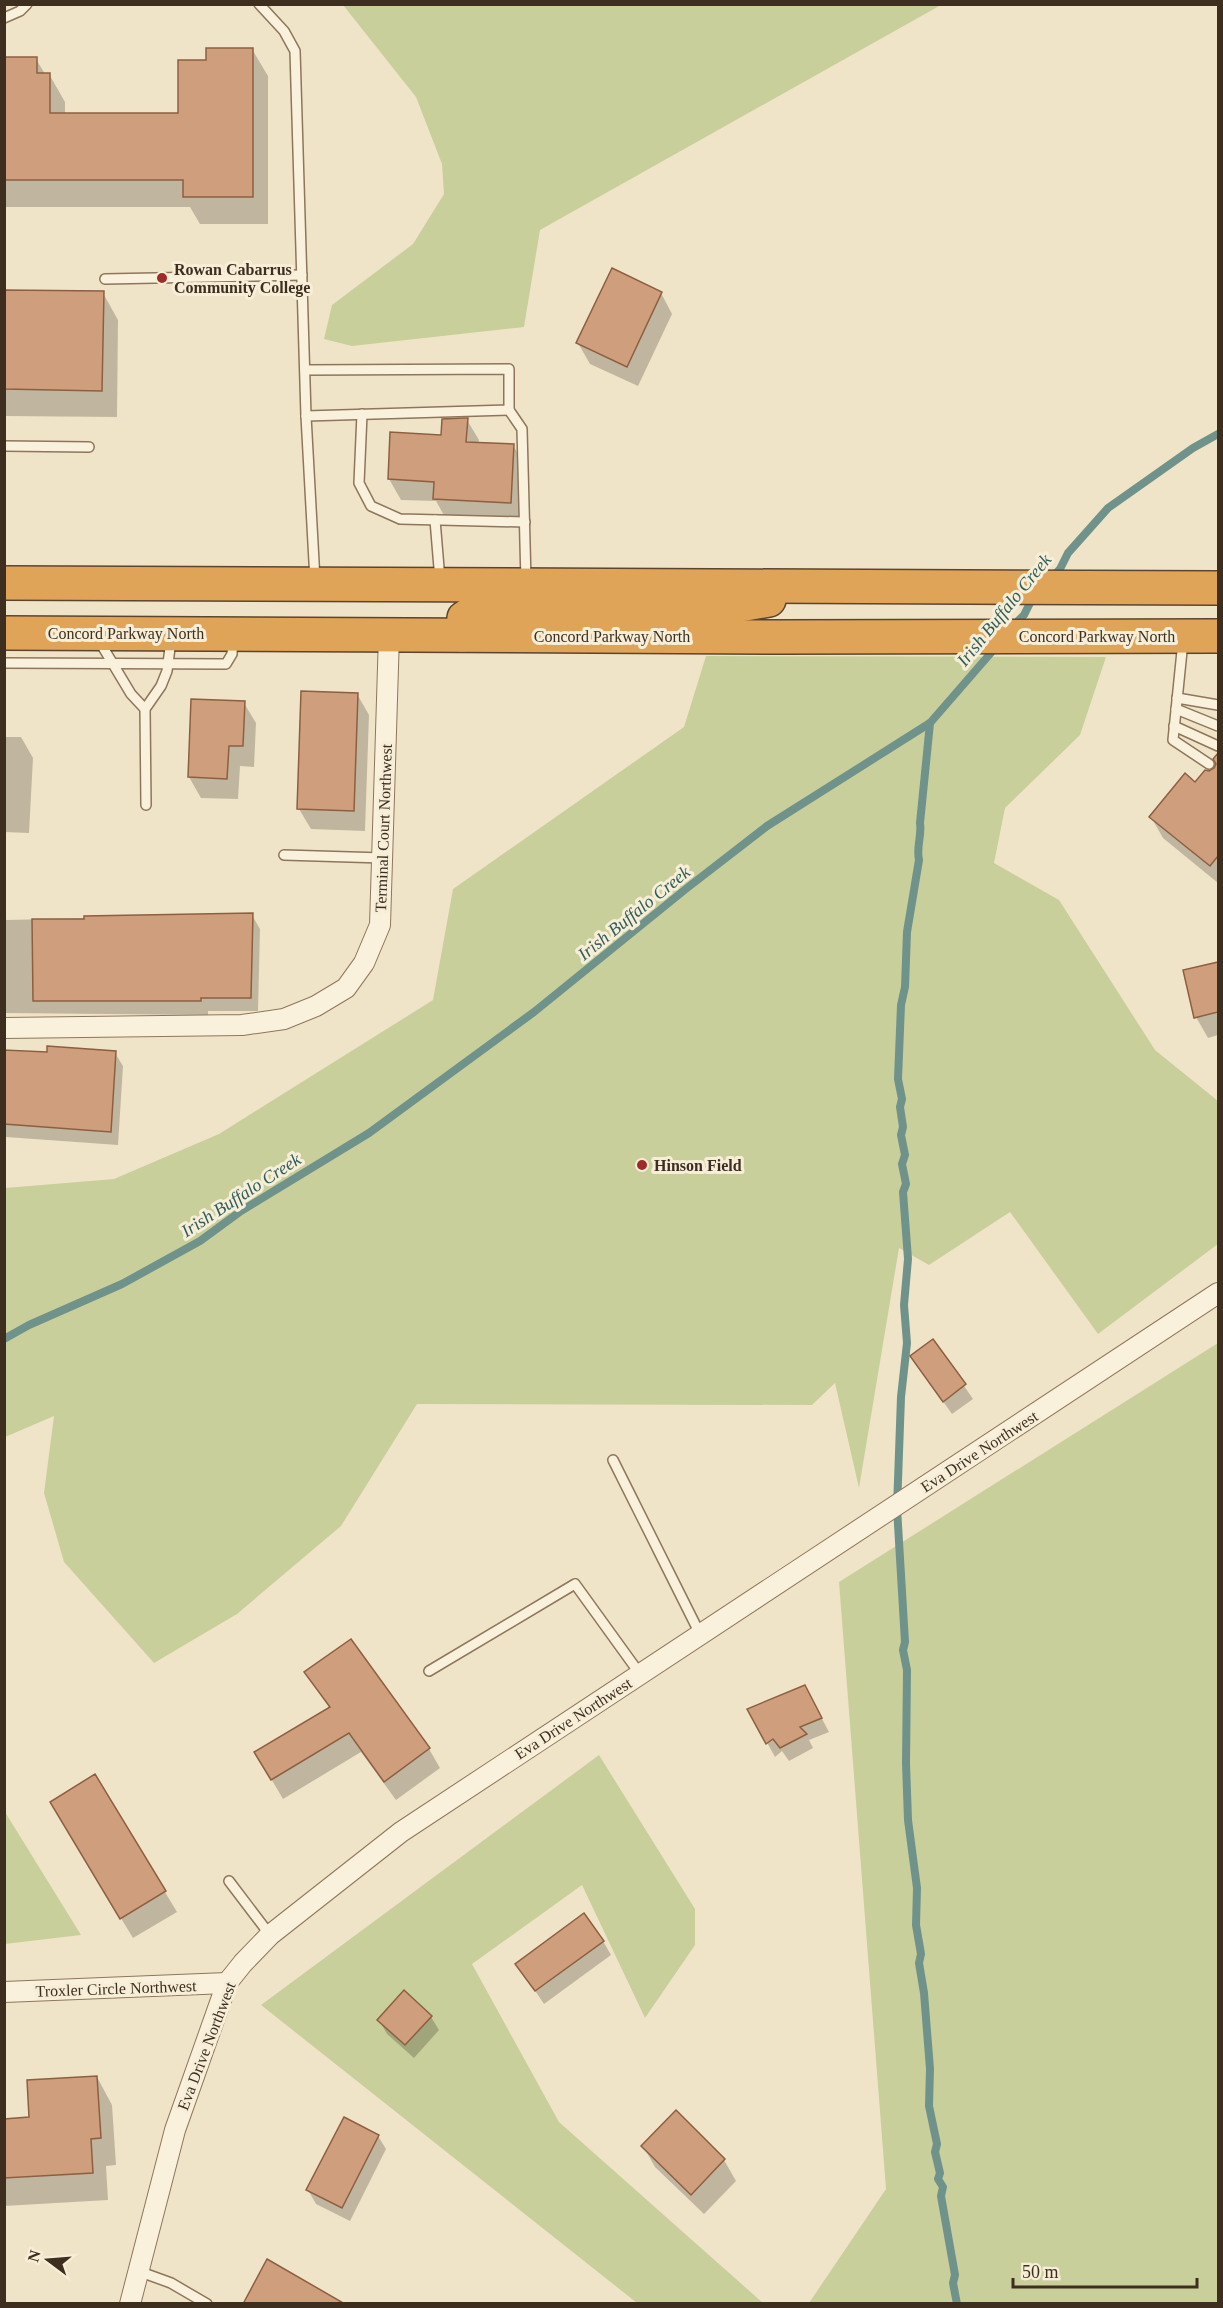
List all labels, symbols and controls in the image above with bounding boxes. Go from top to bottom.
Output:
place label: Rowan Cabarrus Community College [174,261,310,297]
marker: Rowan Cabarrus Community College [155,271,169,285]
water label: Irish Buffalo Creek [952,549,1056,671]
street label: Concord Parkway North [48,625,204,643]
street label: Concord Parkway North [534,628,690,646]
street label: Concord Parkway North [1019,628,1175,646]
street label: Terminal Court Northwest [372,743,395,913]
water label: Irish Buffalo Creek [573,861,695,965]
water label: Irish Buffalo Creek [177,1148,305,1242]
place label: Hinson Field [654,1157,742,1174]
marker: Hinson Field [635,1158,649,1172]
street label: Eva Drive Northwest [918,1407,1041,1496]
street label: Eva Drive Northwest [512,1674,635,1763]
street label: Troxler Circle Northwest [35,1977,197,2000]
street label: Eva Drive Northwest [174,1979,239,2113]
north arrow [18,2230,78,2290]
text: N [24,2248,44,2264]
scale bar [1013,2251,1198,2289]
text: 50 m [1022,2262,1059,2282]

